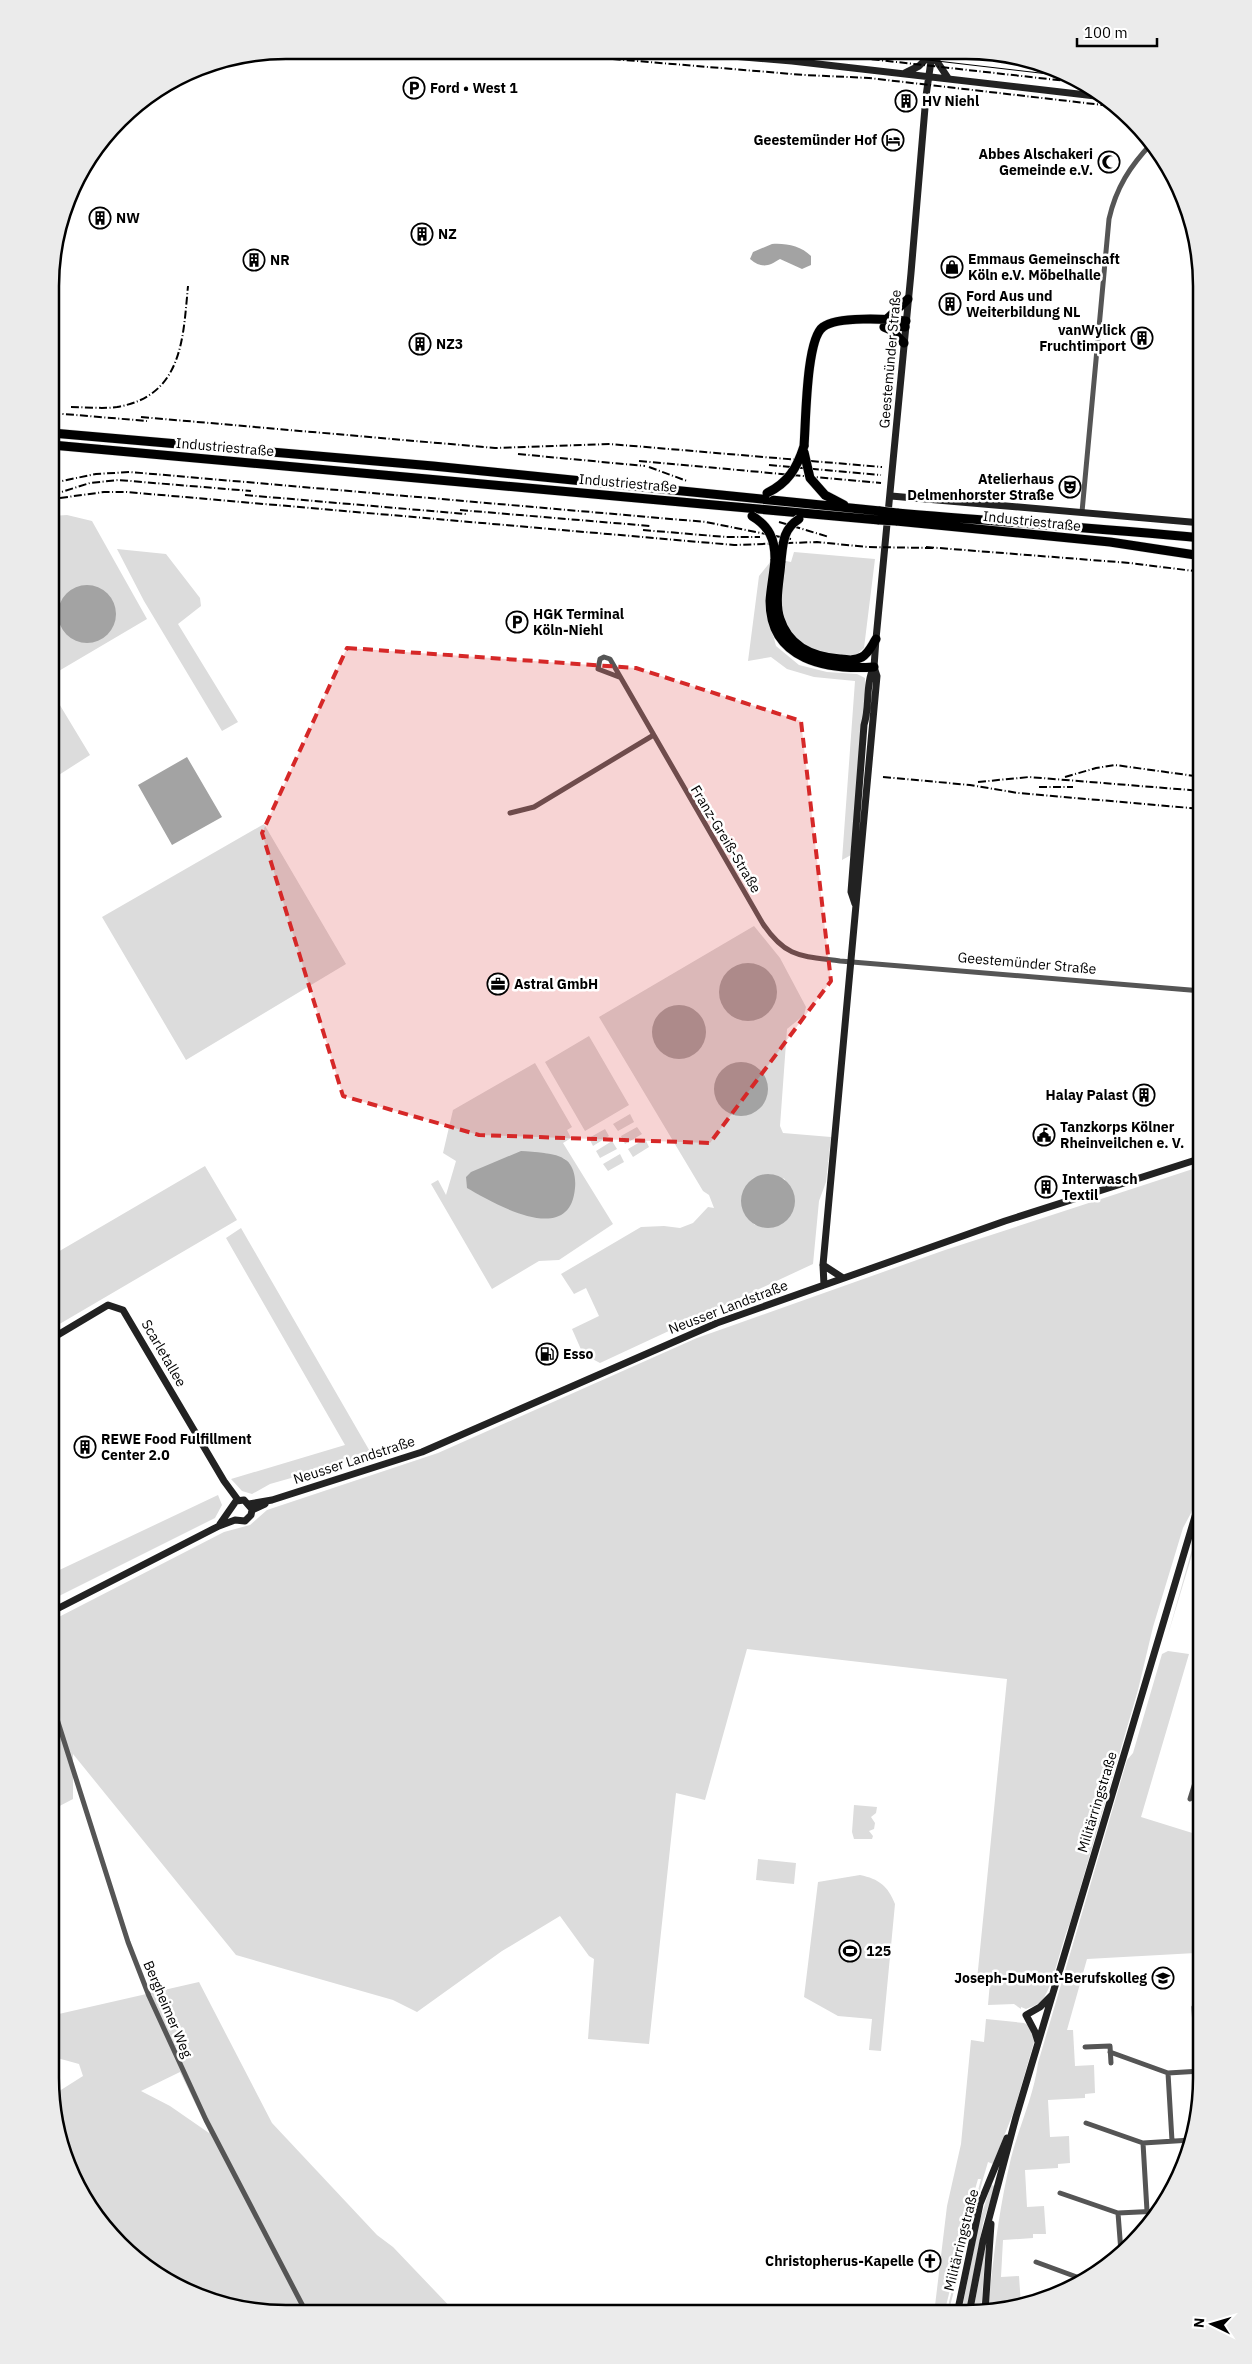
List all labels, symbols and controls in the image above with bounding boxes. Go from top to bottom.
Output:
scale bar [1077,15,1157,47]
text: 100 m [1084,23,1128,42]
parking icon: Ford • West 1 [402,76,426,100]
place label: Ford • West 1 [430,79,518,97]
building icon: HV Niehl [894,89,918,113]
place label: HV Niehl [922,92,979,110]
hotel icon: Geestemünder Hof [881,128,905,152]
place label: Geestemünder Hof [754,131,877,149]
place label: Abbes Alschakeri Gemeinde e.V. [978,145,1093,179]
mosque icon: Abbes Alschakeri Gemeinde e.V. [1097,150,1121,174]
building icon: NW [88,206,112,230]
place label: NW [116,209,140,227]
building icon: NZ [410,222,434,246]
place label: NZ [438,225,457,243]
building icon: NR [242,248,266,272]
place label: Emmaus Gemeinschaft Köln e.V. Möbelhalle [968,250,1120,284]
place label: NR [270,251,290,269]
shop icon: Emmaus Gemeinschaft Köln e.V. Möbelhalle [940,255,964,279]
place label: Ford Aus und Weiterbildung NL [966,287,1081,321]
street label: Geestemünder Straße [875,289,905,429]
building icon: Ford Aus und Weiterbildung NL [938,292,962,316]
place label: vanWylick Fruchtimport [1039,321,1127,355]
building icon: vanWylick Fruchtimport [1130,326,1154,350]
building icon: NZ3 [408,332,432,356]
place label: NZ3 [436,335,463,353]
street label: Industriestraße [175,434,275,460]
street label: Industriestraße [578,470,678,496]
place label: Atelierhaus Delmenhorster Straße [907,470,1054,504]
theatre icon: Atelierhaus Delmenhorster Straße [1058,475,1082,499]
street label: Industriestraße [982,507,1082,535]
place label: HGK Terminal Köln-Niehl [533,605,624,639]
parking icon: HGK Terminal Köln-Niehl [505,610,529,634]
street label: Franz-Greiß-Straße [687,782,765,896]
street label: Geestemünder Straße [957,948,1097,978]
office icon: Astral GmbH [486,972,510,996]
place label: Astral GmbH [514,975,598,993]
building icon: Halay Palast [1132,1083,1156,1107]
place label: Halay Palast [1046,1086,1128,1104]
place label: Tanzkorps Kölner Rheinveilchen e. V. [1060,1118,1184,1152]
public building icon: Tanzkorps Kölner Rheinveilchen e. V. [1032,1123,1056,1147]
place label: Interwasch Textil [1062,1170,1137,1204]
building icon: Interwasch Textil [1034,1175,1058,1199]
street label: Neusser Landstraße [666,1276,791,1338]
street label: Scarletallee [138,1316,191,1390]
fuel station icon: Esso [535,1342,559,1366]
place label: Esso [563,1345,594,1363]
place label: REWE Food Fulfillment Center 2.0 [101,1430,252,1464]
street label: Neusser Landstraße [291,1432,417,1488]
building icon: REWE Food Fulfillment Center 2.0 [73,1435,97,1459]
street label: Militärringstraße [1073,1749,1121,1855]
sports icon: 125 [838,1939,862,1963]
place label: 125 [866,1942,891,1960]
street label: Bergheimer Weg [139,1958,197,2061]
school or university icon: Joseph-DuMont-Berufskolleg [1151,1966,1175,1990]
place label: Joseph-DuMont-Berufskolleg [954,1969,1147,1987]
street label: Militärringstraße [940,2187,982,2293]
church icon: Christopherus-Kapelle [918,2249,942,2273]
place label: Christopherus-Kapelle [765,2252,914,2270]
north arrow [1187,2299,1237,2349]
text: N [1190,2317,1208,2329]

